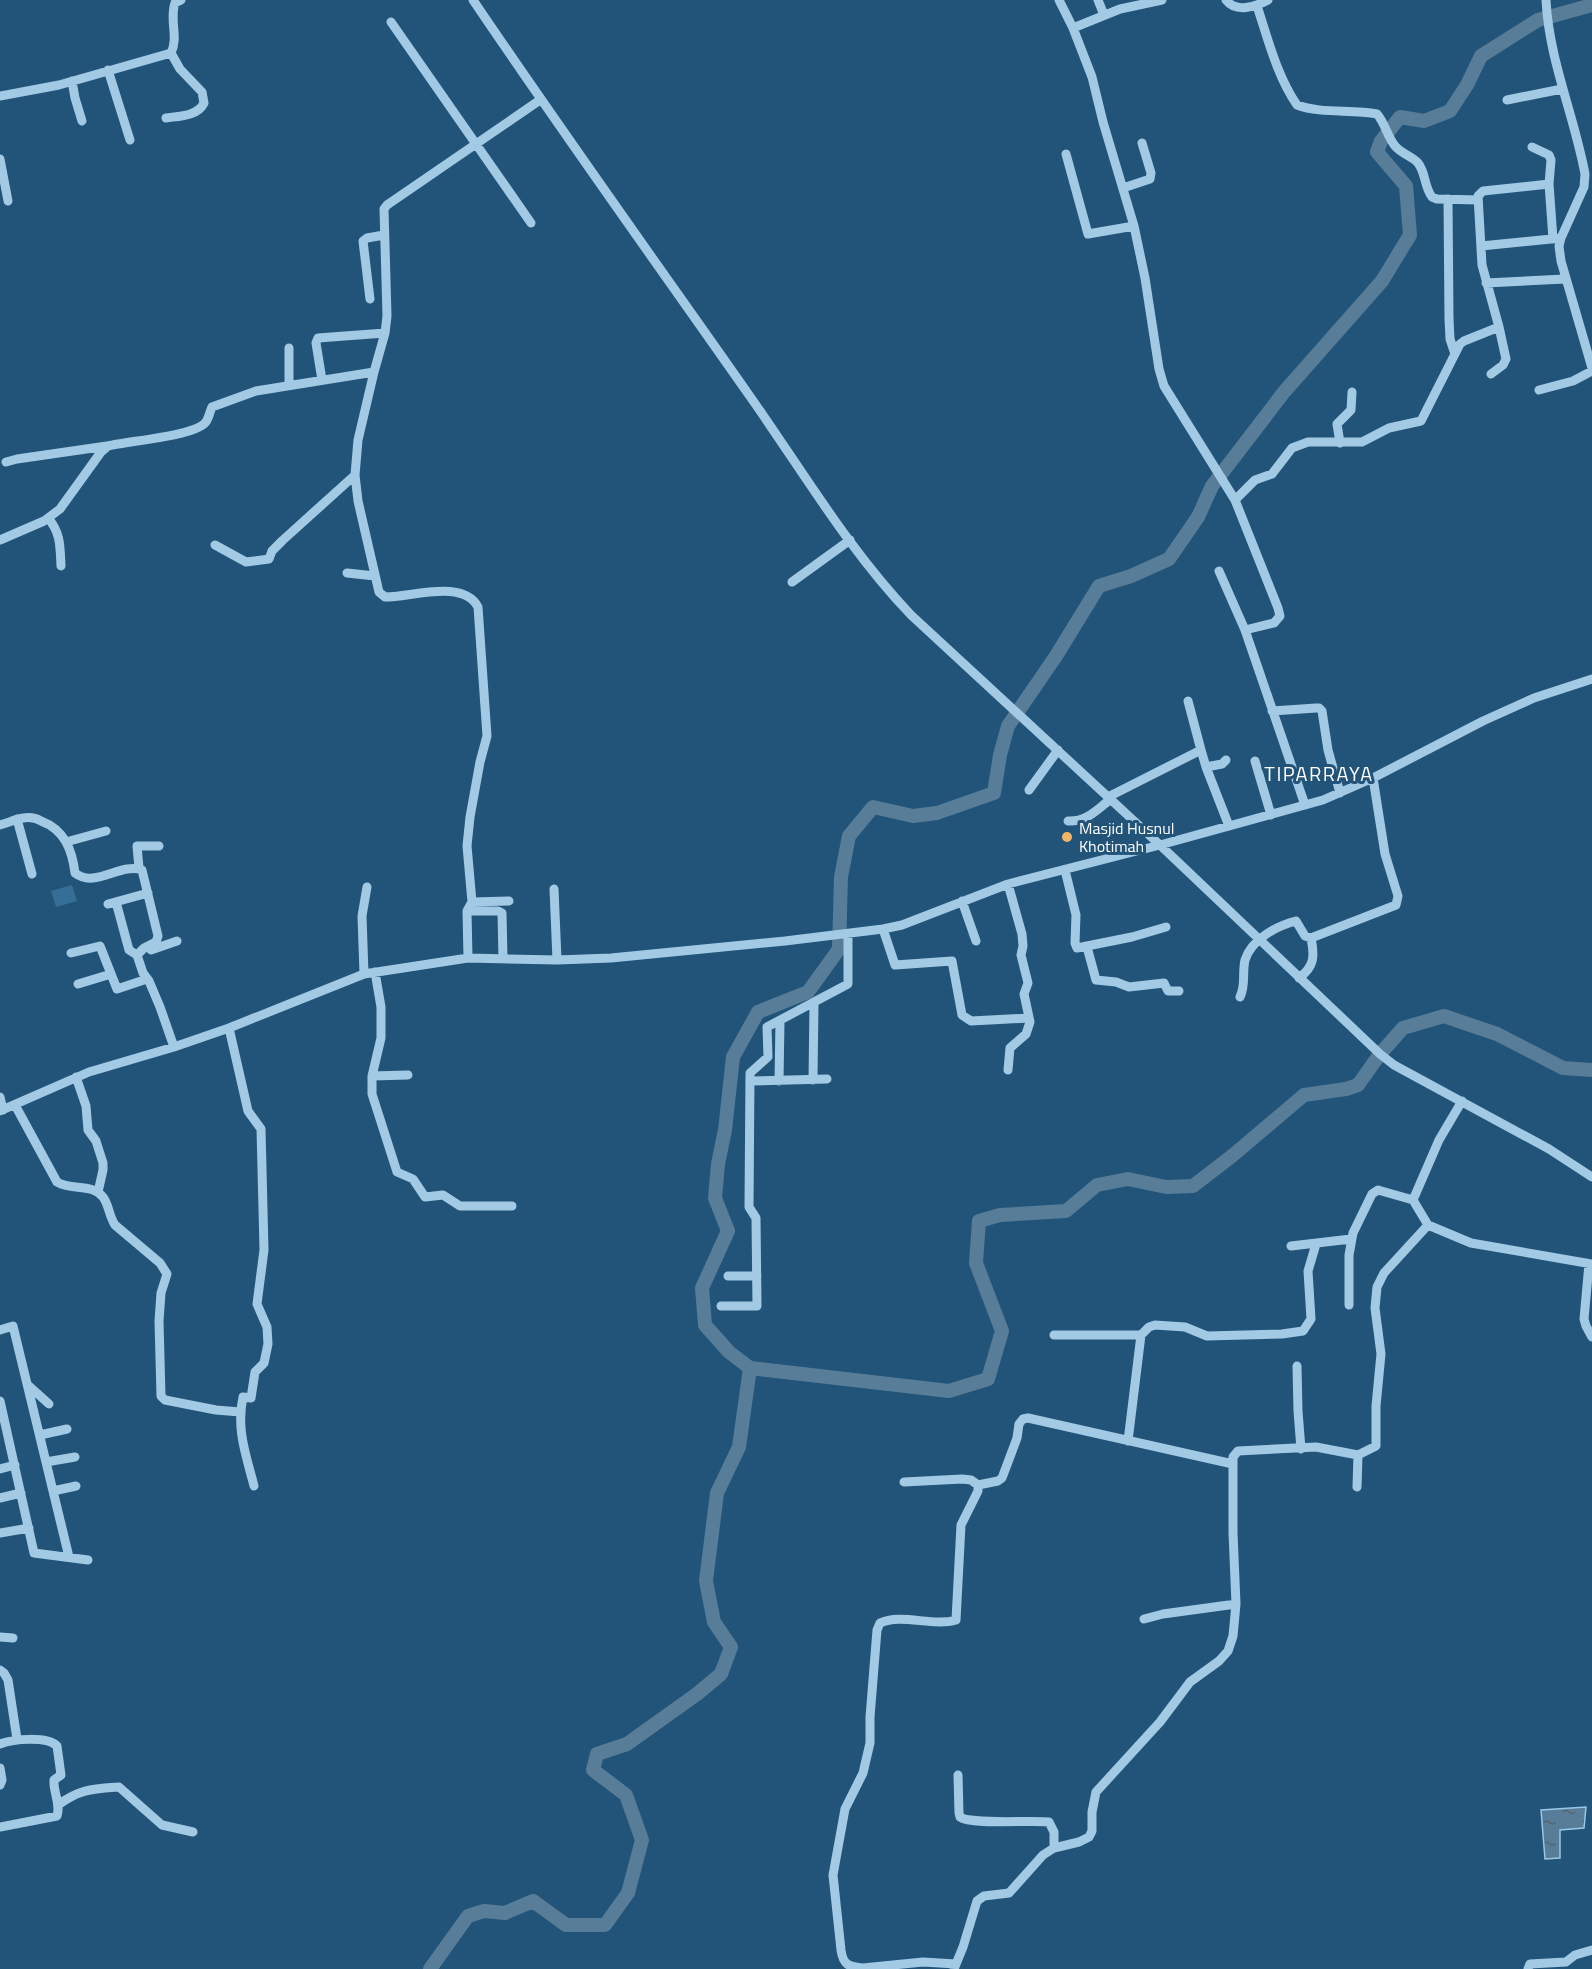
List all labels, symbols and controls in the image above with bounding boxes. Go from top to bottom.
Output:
district label: TIPARRAYA [1264,758,1374,789]
place label: Masjid Husnul Khotimah [1079,816,1174,858]
marker: Masjid Husnul Khotimah [1060,830,1074,844]

